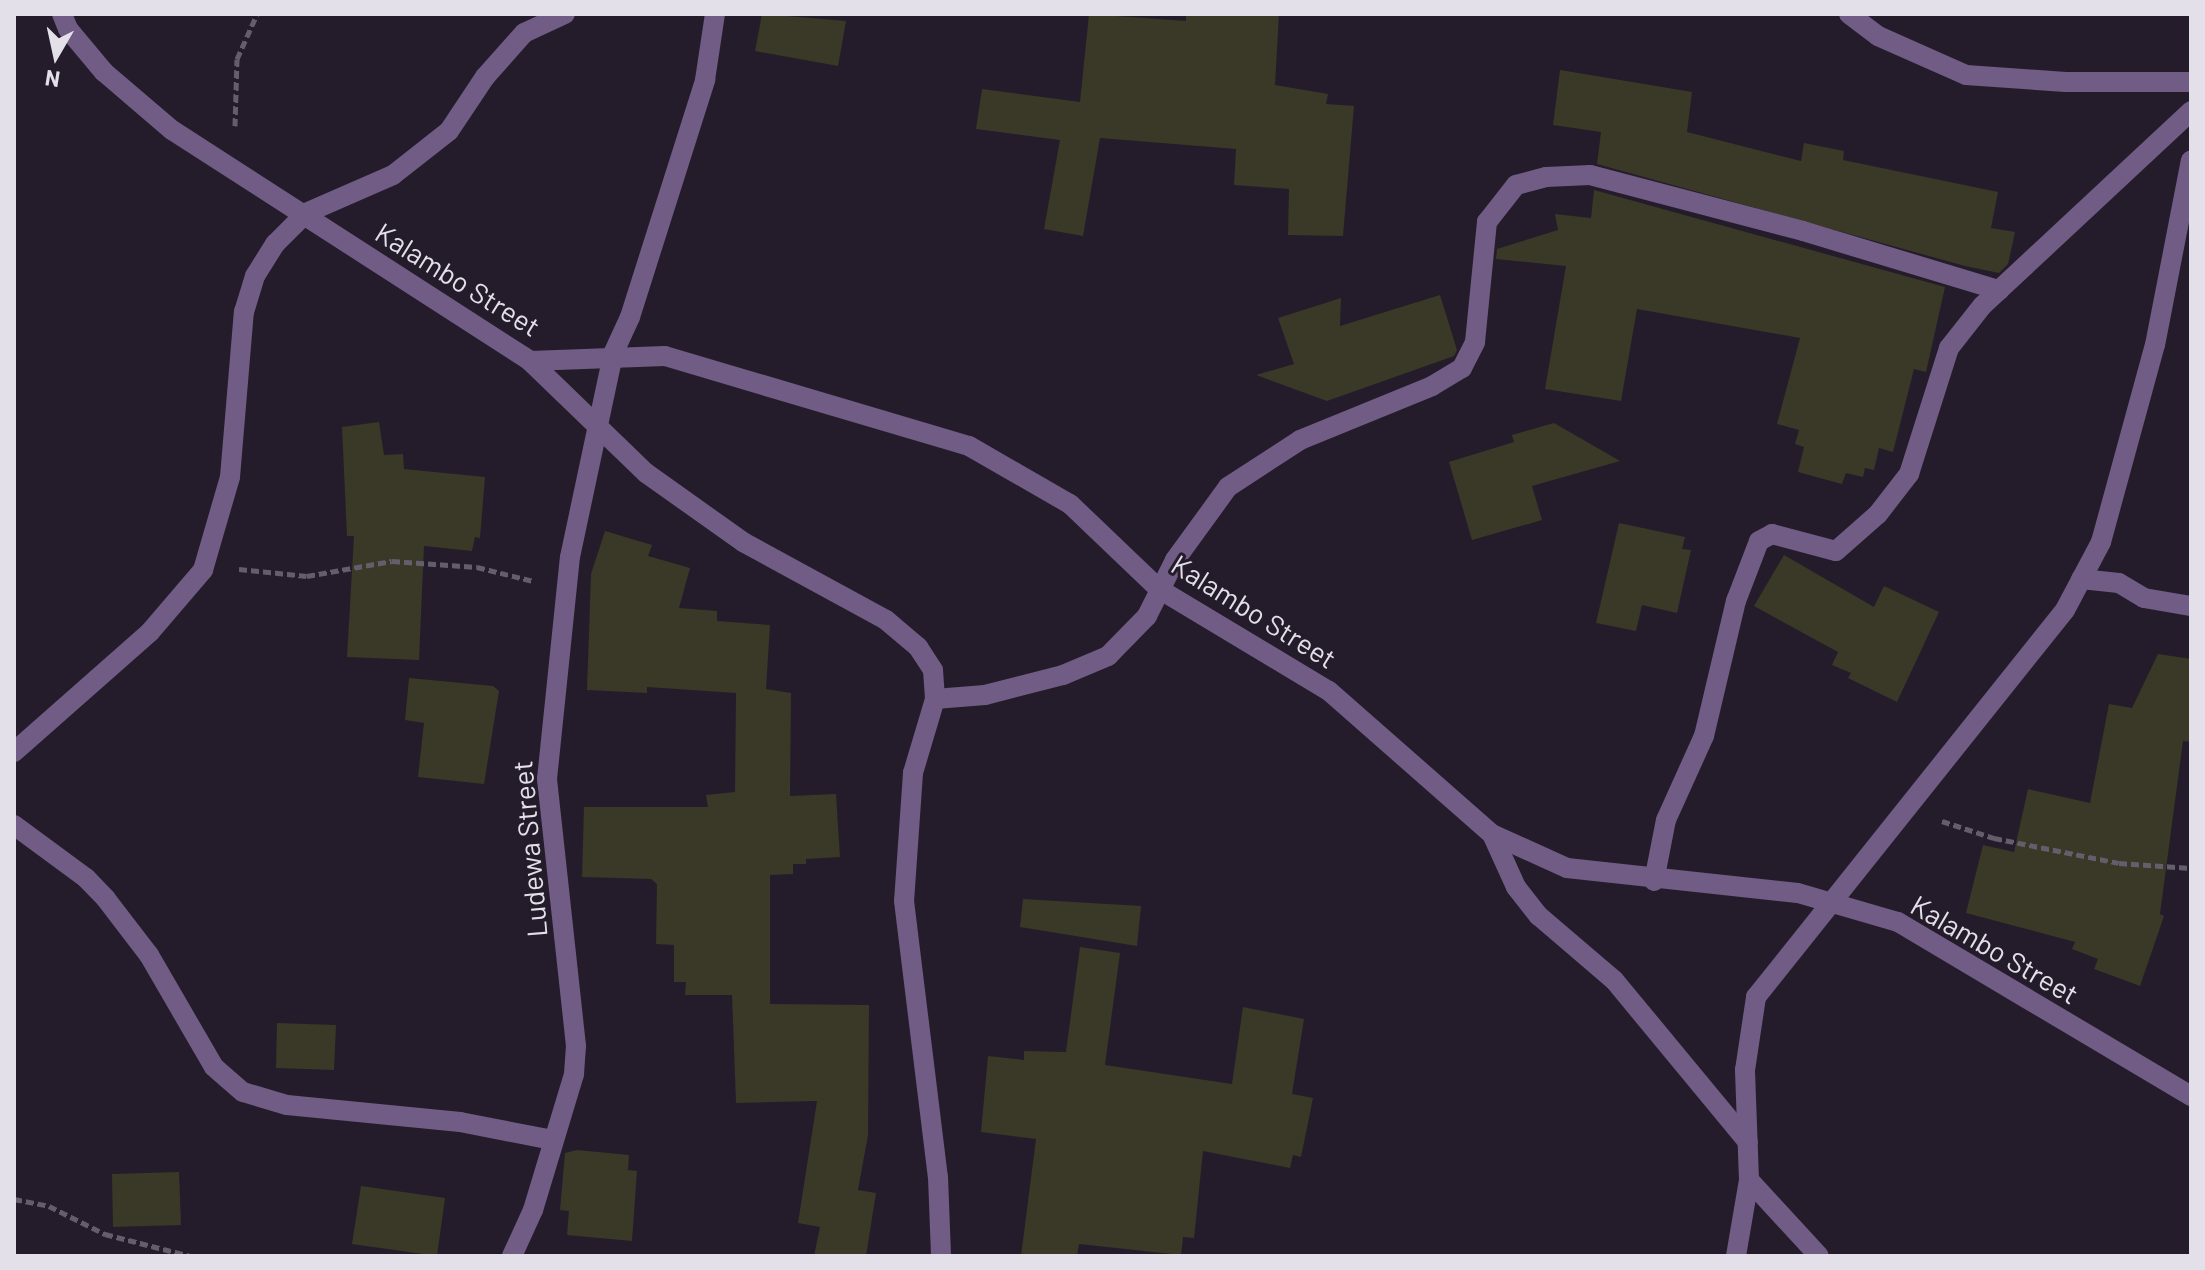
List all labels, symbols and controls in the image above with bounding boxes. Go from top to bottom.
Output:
north arrow [16,16,96,96]
text: N [43,66,62,94]
street label: Kalambo Street [370,215,546,343]
street label: Kalambo Street [1166,547,1342,675]
street label: Ludewa Street [505,759,553,939]
street label: Kalambo Street [1905,888,2085,1010]

